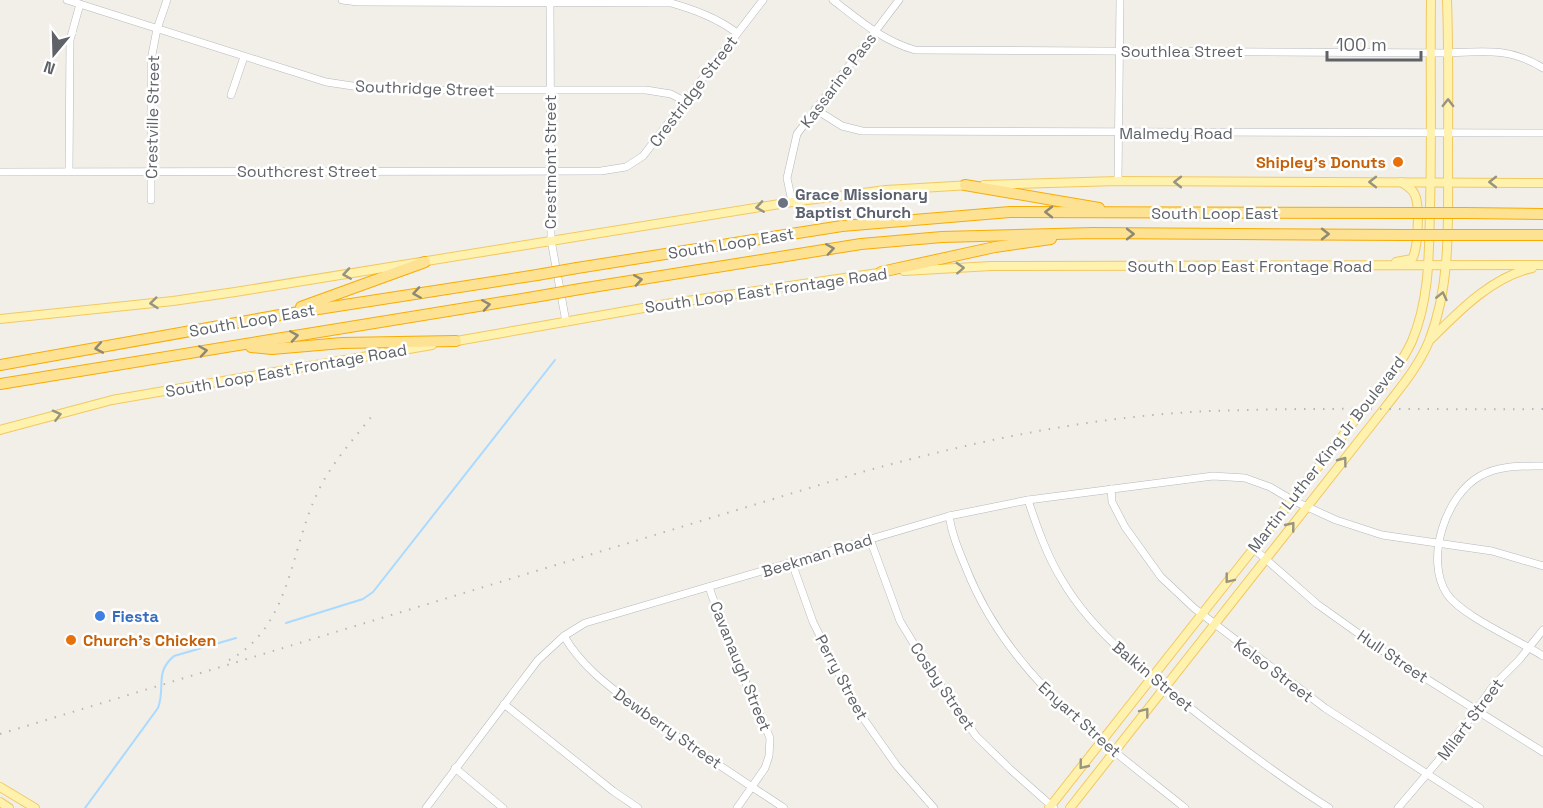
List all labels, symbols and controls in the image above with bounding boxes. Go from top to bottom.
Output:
north arrow [24,24,84,84]
scale bar [1327,24,1422,62]
street label: Kassarine Pass [796,29,881,132]
street label: Crestridge Street [645,31,742,151]
text: 100 m [1336,33,1387,56]
street label: Southlea Street [1121,41,1243,62]
street label: Crestville Street [141,55,164,179]
text: N [41,56,58,79]
street label: Southridge Street [355,76,495,101]
street label: Crestmont Street [540,95,561,229]
one-way arrow [1442,98,1455,107]
street label: Malmedy Road [1119,123,1233,144]
place label: Shipley's Donuts [1256,152,1386,173]
marker: Shipley's Donuts [1391,155,1405,169]
street label: Southcrest Street [237,161,377,182]
one-way arrow [1173,176,1182,188]
one-way arrow [1368,176,1377,188]
one-way arrow [1488,176,1497,188]
place label: Grace Missionary Baptist Church [795,184,928,223]
marker: Grace Missionary Baptist Church [776,196,790,210]
one-way arrow [756,200,766,213]
street label: South Loop East [1151,203,1279,224]
one-way arrow [1045,206,1054,219]
street label: South Loop East [667,223,796,264]
one-way arrow [1125,228,1134,240]
one-way arrow [1320,228,1329,240]
one-way arrow [825,243,835,256]
street label: South Loop East Frontage Road [1128,256,1372,277]
one-way arrow [955,261,964,274]
street label: South Loop East Frontage Road [643,263,889,318]
one-way arrow [342,267,352,280]
one-way arrow [632,274,642,287]
one-way arrow [412,287,421,299]
one-way arrow [1435,292,1448,302]
one-way arrow [149,297,158,309]
street label: South Loop East [188,299,317,342]
one-way arrow [481,299,491,311]
one-way arrow [288,330,298,343]
street label: South Loop East Frontage Road [164,339,408,402]
one-way arrow [94,341,103,353]
one-way arrow [197,345,207,358]
street label: Martin Luther King Jr Boulevard [1243,352,1410,557]
one-way arrow [52,410,62,423]
one-way arrow [1336,457,1347,468]
one-way arrow [1284,522,1295,533]
street label: Beekman Road [759,529,875,582]
one-way arrow [1226,572,1237,583]
street label: Cavanaugh Street [705,598,776,734]
place label: Fiesta [112,606,159,627]
marker: Fiesta [93,609,107,623]
street label: Hull Street [1353,625,1432,688]
place label: Church's Chicken [83,630,216,651]
street label: Perry Street [810,631,873,724]
marker: Church's Chicken [64,633,78,647]
street label: Kelso Street [1230,634,1318,707]
street label: Balkin Street [1108,637,1197,716]
street label: Cosby Street [905,638,980,734]
street label: Milart Street [1433,674,1508,764]
street label: Enyart Street [1034,677,1125,762]
street label: Dewberry Street [610,683,726,774]
one-way arrow [1138,708,1149,719]
one-way arrow [1080,759,1091,770]

